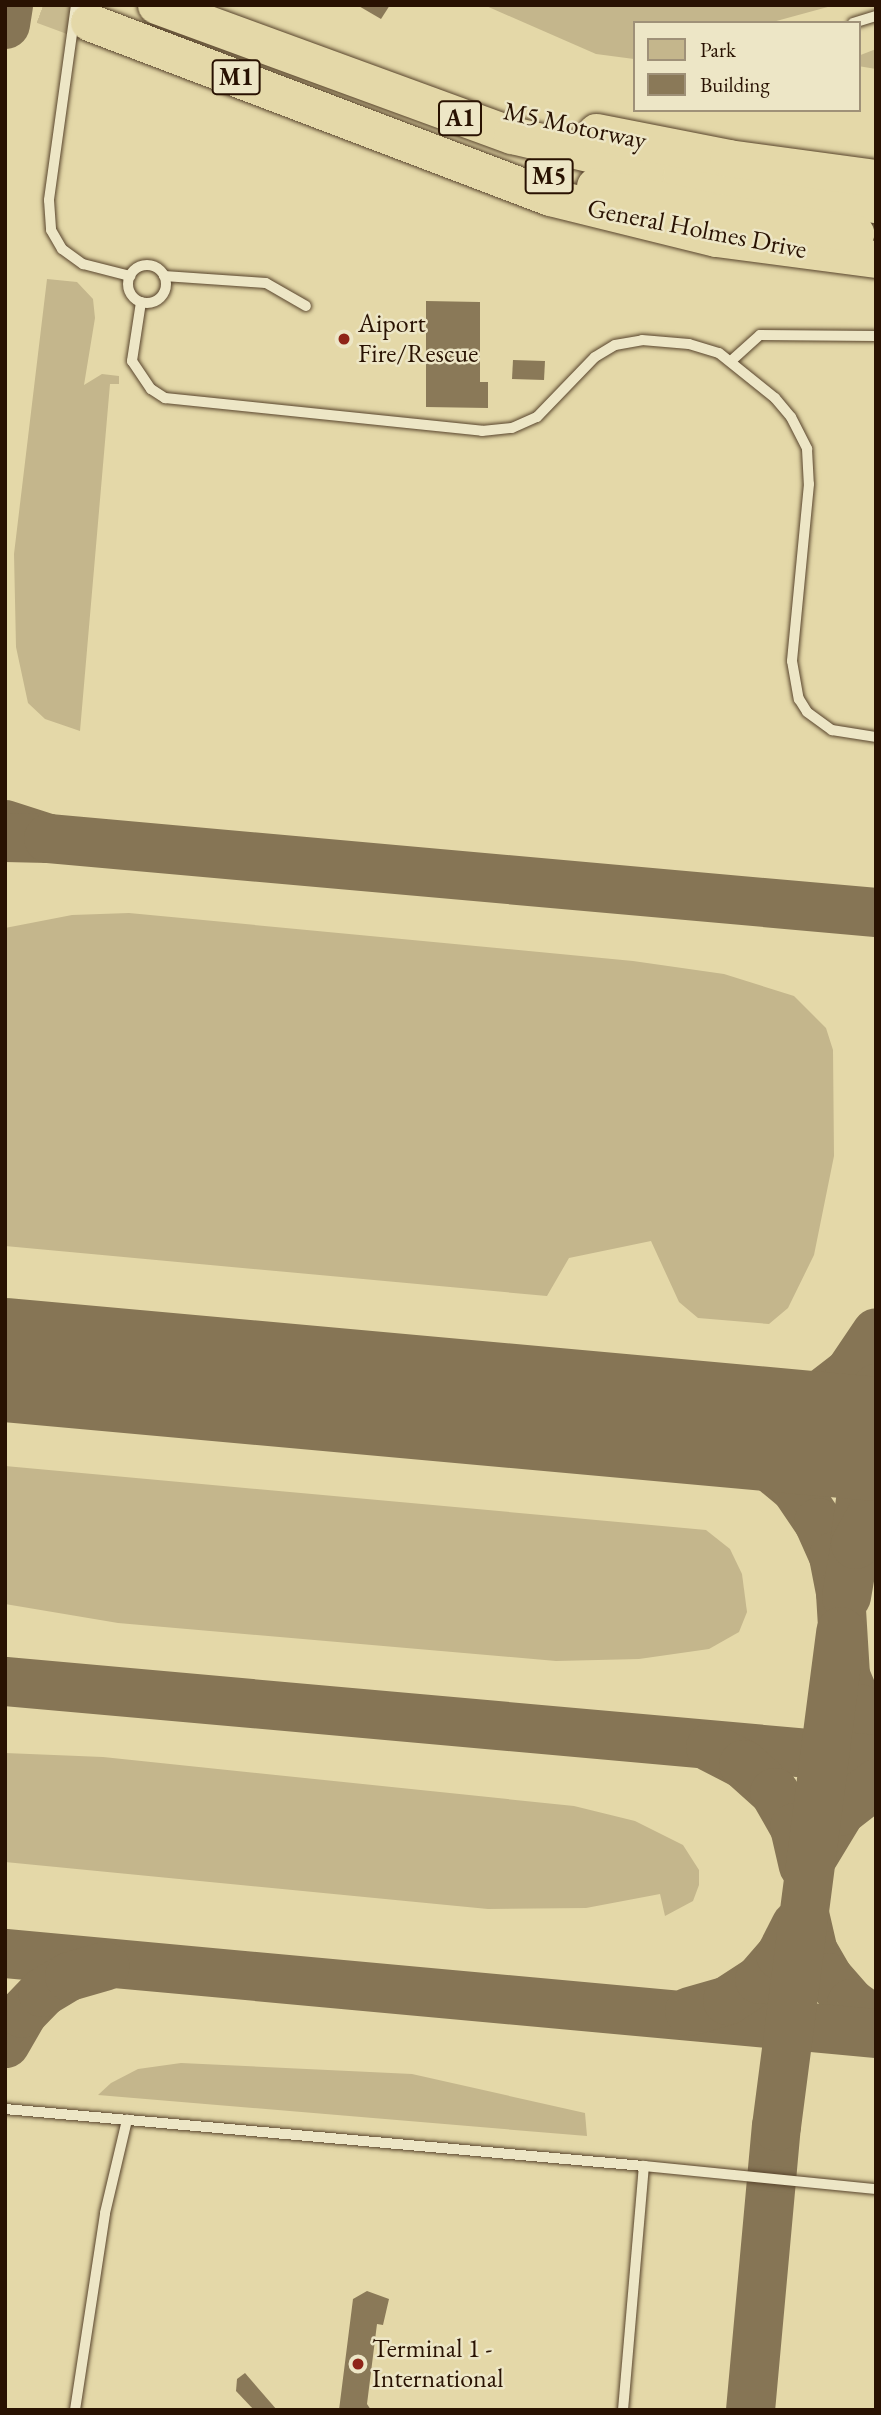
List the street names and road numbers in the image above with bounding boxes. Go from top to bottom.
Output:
road number: M1 [212,56,260,98]
street label: M5 Motorway [501,96,649,156]
road number: A1 [437,98,483,138]
road number: M5 [524,156,574,196]
street label: General Holmes Drive [585,192,809,266]

